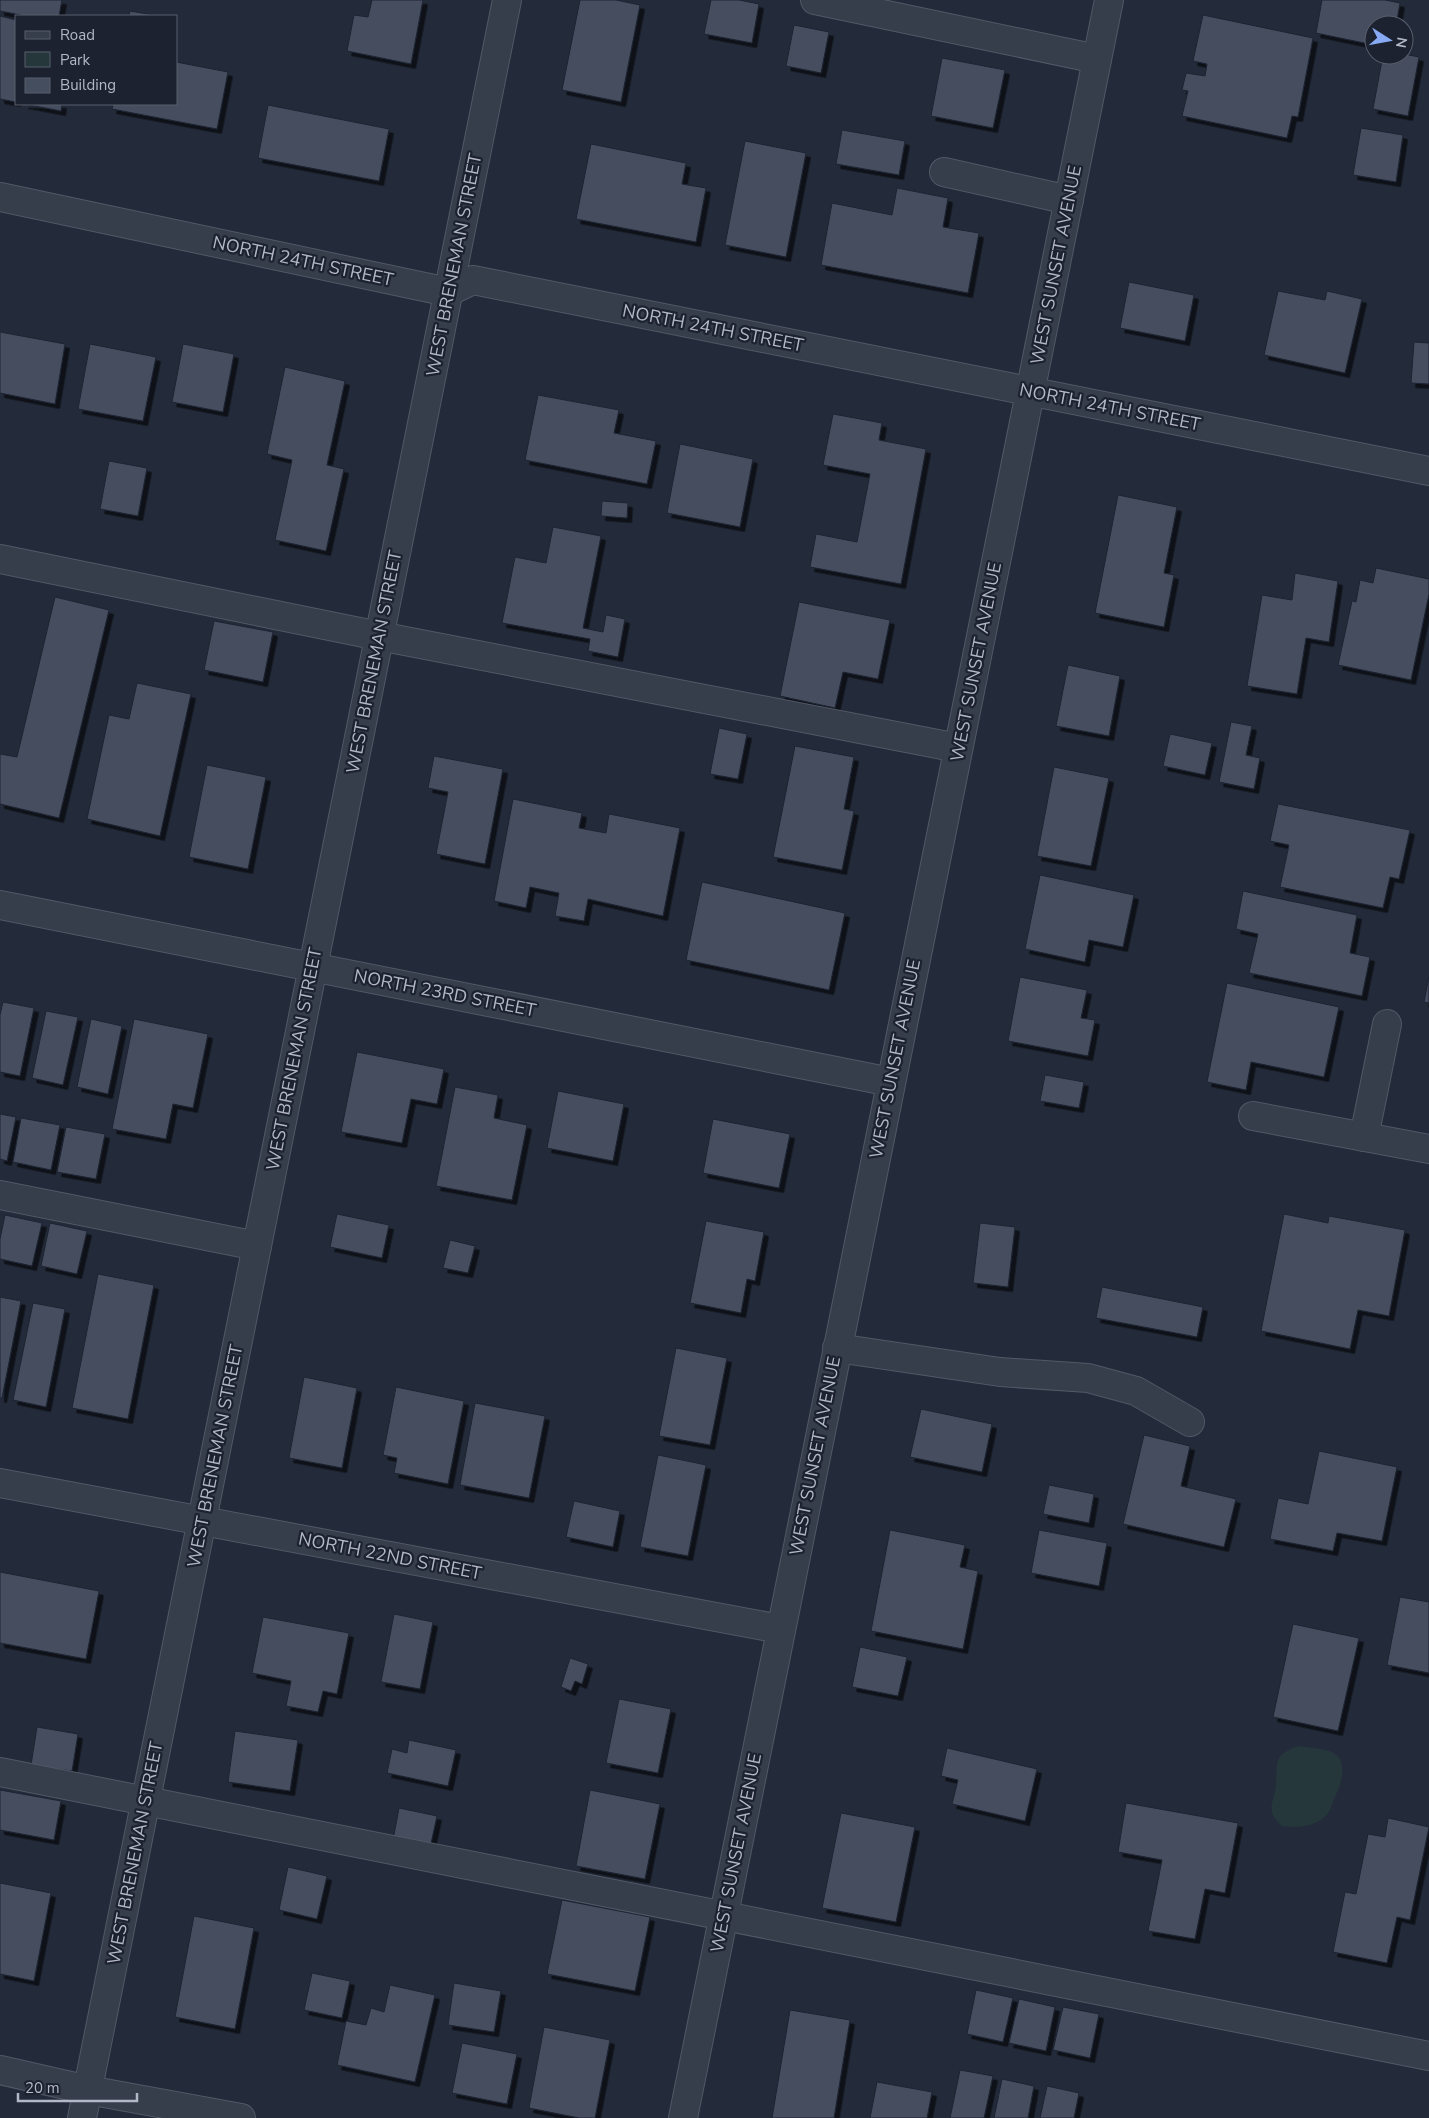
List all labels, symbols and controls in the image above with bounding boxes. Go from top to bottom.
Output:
legend [15,15,178,105]
north arrow [1364,15,1414,65]
text: Road [60,25,95,45]
text: N [1391,35,1412,49]
text: Park [60,50,90,70]
text: Building [60,75,116,95]
street label: WEST BRENEMAN STREET [421,151,487,379]
street label: WEST SUNSET AVENUE [1025,163,1087,367]
street label: NORTH 24TH STREET [211,230,396,292]
street label: NORTH 24TH STREET [620,299,806,357]
street label: NORTH 24TH STREET [1017,378,1203,436]
street label: WEST BRENEMAN STREET [341,548,407,776]
street label: WEST SUNSET AVENUE [945,560,1007,764]
street label: WEST BRENEMAN STREET [261,945,327,1173]
street label: WEST SUNSET AVENUE [864,957,926,1161]
street label: NORTH 23RD STREET [352,964,538,1022]
street label: WEST BRENEMAN STREET [182,1342,248,1570]
street label: WEST SUNSET AVENUE [784,1354,846,1558]
street label: NORTH 22ND STREET [296,1526,484,1586]
street label: WEST BRENEMAN STREET [102,1739,168,1967]
street label: WEST SUNSET AVENUE [705,1751,767,1955]
scale bar [18,2070,136,2102]
text: 20 m [25,2078,60,2098]

